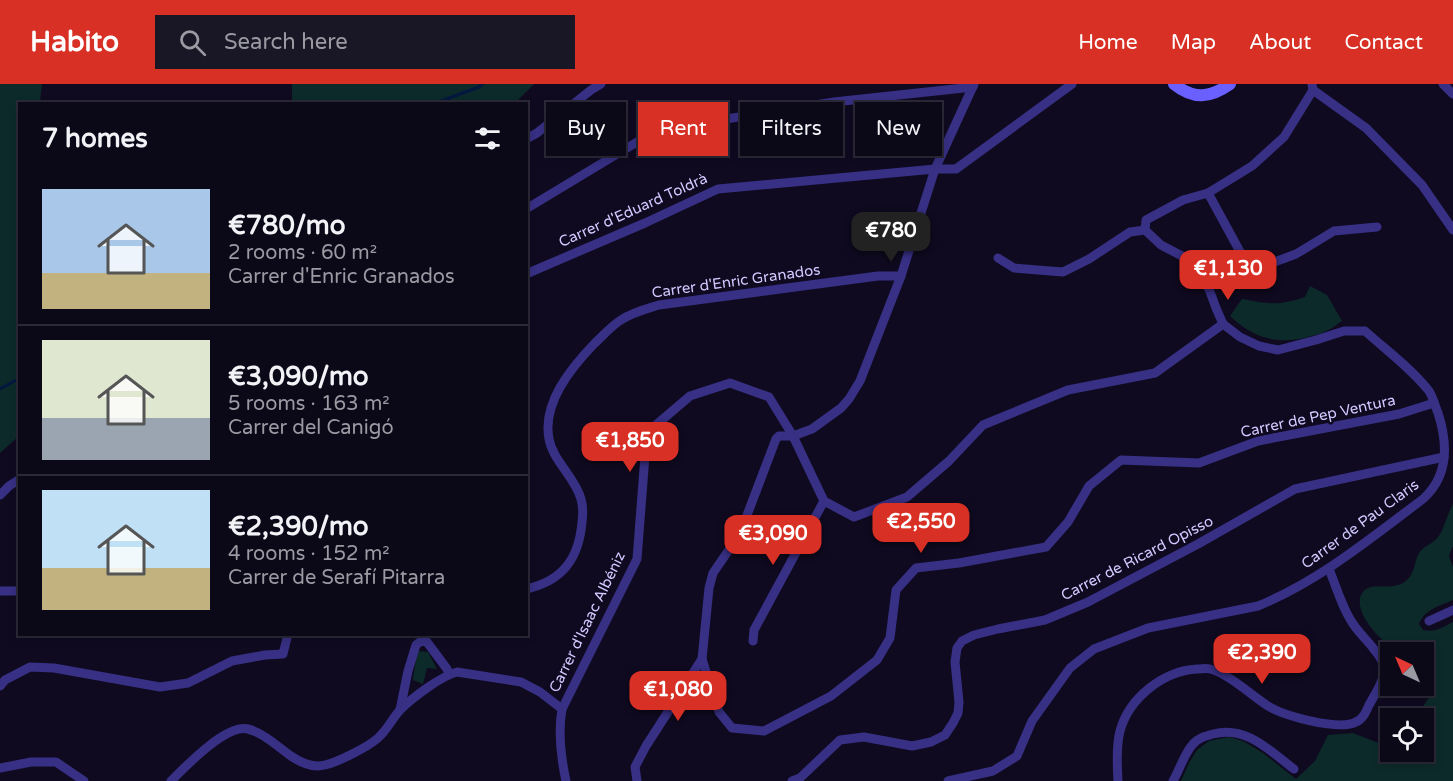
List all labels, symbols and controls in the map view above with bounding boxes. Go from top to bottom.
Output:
search box [155,15,575,69]
text: Habito [30,25,119,59]
icon: search [176,26,209,59]
text: Search here [224,29,348,55]
text: Home [1078,30,1138,55]
text: Map [1171,30,1216,55]
text: About [1249,30,1311,55]
text: Contact [1344,30,1423,55]
chip: Buy [546,102,626,156]
chip: Rent [638,102,728,156]
chip: Filters [740,102,843,156]
chip: New [855,102,942,156]
icon: filters [471,122,504,155]
text: 7 homes [42,123,148,154]
street label: Carrer d'Eduard Toldrà [556,169,710,251]
text: €780/mo [228,210,346,241]
pin: €780 [855,212,927,263]
icon: home [90,213,162,285]
text: €780 [865,219,917,243]
text: 2 rooms · 60 m² [228,241,377,265]
pin: €1,130 [1179,250,1277,301]
text: €1,130 [1193,257,1263,281]
street label: Carrer d'Enric Granados [651,260,821,302]
text: Carrer d'Enric Granados [228,265,455,289]
text: €3,090/mo [228,361,369,392]
icon: home [90,364,162,436]
street label: Carrer de Pep Ventura [1239,391,1397,441]
text: 5 rooms · 163 m² [228,392,390,416]
text: Carrer del Canigó [228,416,394,440]
pin: €1,850 [581,422,679,473]
text: €1,850 [596,429,664,453]
street label: Carrer de Pau Claris [1298,475,1422,573]
pin: €2,550 [872,503,970,554]
text: €2,550 [886,510,956,534]
text: €2,390/mo [228,511,369,542]
street label: Carrer de Ricard Opisso [1058,512,1216,604]
icon: home [90,514,162,586]
pin: €3,090 [724,515,822,566]
text: €3,090 [738,522,808,546]
text: 4 rooms · 152 m² [228,542,390,566]
street label: Carrer d'Isaac Albéniz [545,549,629,695]
text: Carrer de Serafí Pitarra [228,566,445,590]
pin: €2,390 [1213,634,1311,685]
text: €2,390 [1227,641,1297,665]
north arrow [1380,642,1434,696]
map controls [1380,642,1434,762]
pin: €1,080 [629,671,727,722]
text: €1,080 [643,678,713,702]
button: locate [1380,708,1434,762]

